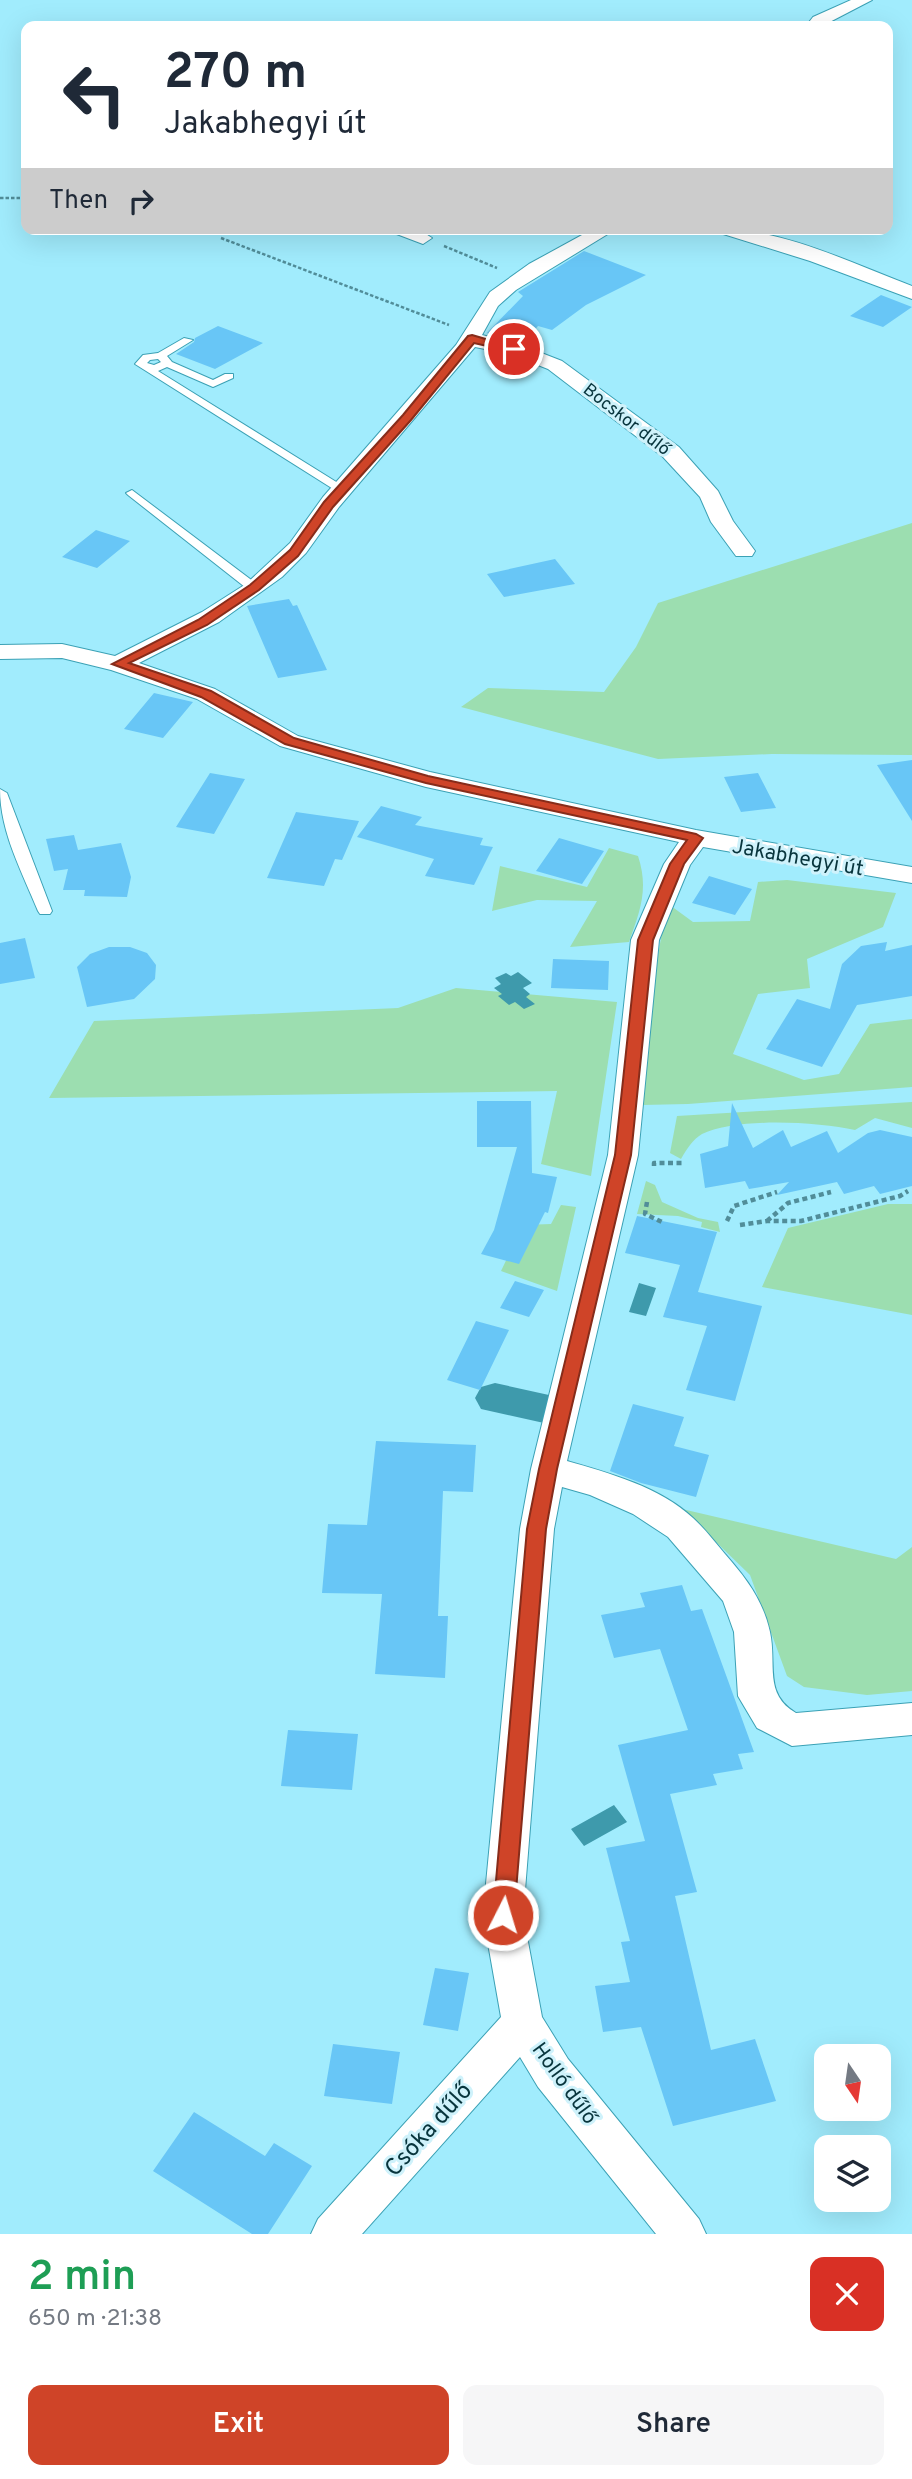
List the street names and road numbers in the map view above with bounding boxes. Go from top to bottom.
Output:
street label: Bocskor dűlő [578,379,675,462]
street label: Jakabhegyi út [730,834,866,883]
street label: Holló dűlő [525,2038,603,2131]
street label: Csóka dűlő [379,2076,481,2184]

